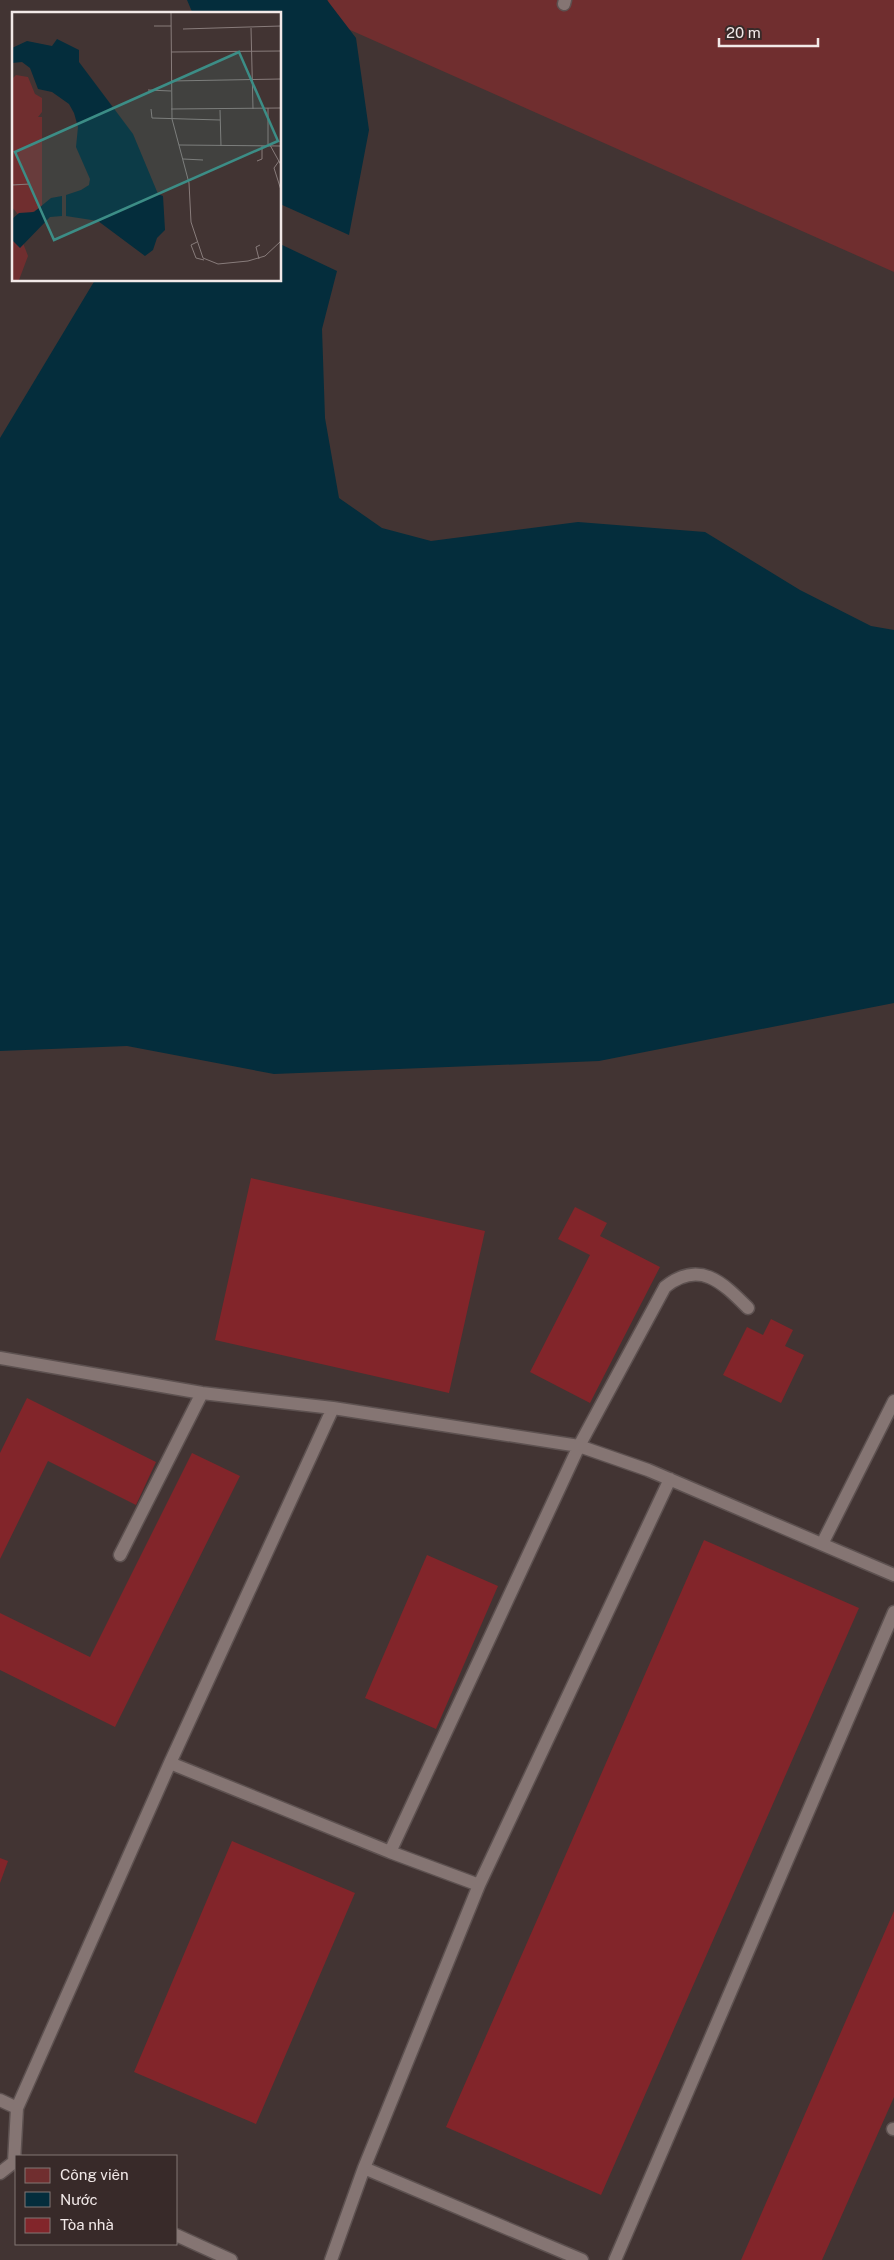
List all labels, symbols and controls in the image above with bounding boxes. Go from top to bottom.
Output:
inset map [12,12,281,281]
scale bar [719,15,818,47]
text: 20 m [726,24,761,41]
legend [15,2155,178,2245]
text: Công viên [60,2166,129,2183]
text: Nước [60,2191,98,2208]
text: Tòa nhà [60,2216,114,2233]

